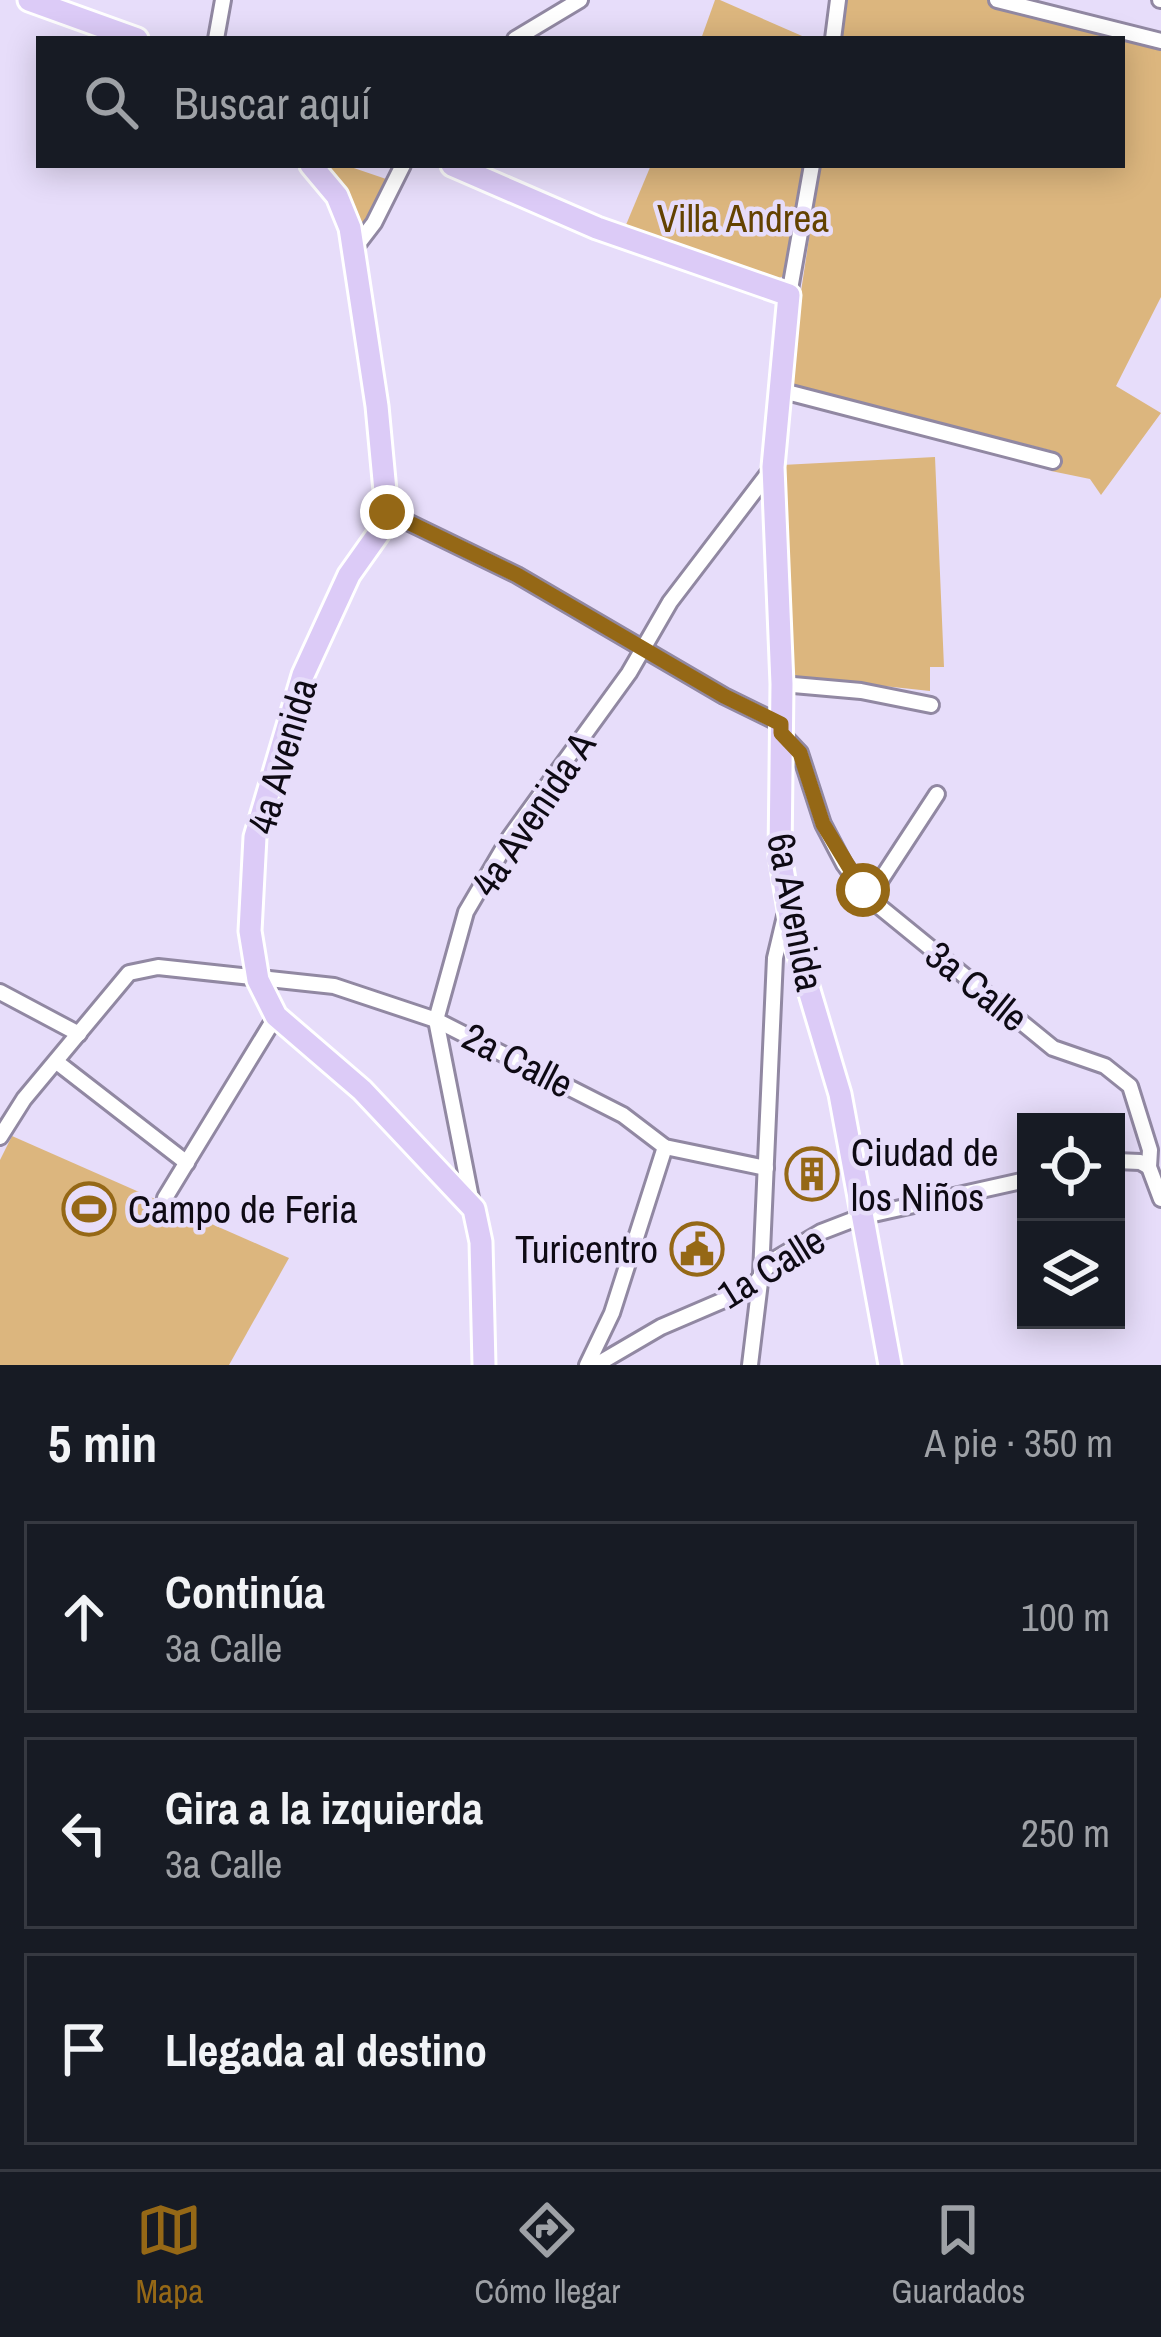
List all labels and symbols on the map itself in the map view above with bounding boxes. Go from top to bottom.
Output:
park label: Villa Andrea [657,192,829,244]
route end [360,485,414,539]
street label: 4a Avenida [235,672,329,840]
street label: 4a Avenida A [459,721,607,906]
street label: 6a Avenida [755,829,837,995]
route start [836,863,890,917]
street label: 3a Calle [915,929,1039,1043]
street label: 2a Calle [454,1010,582,1110]
place label: Ciudad de los Niños [851,1126,999,1223]
building icon: Ciudad de los Niños [784,1146,840,1202]
sports icon: Campo de Feria [61,1181,117,1237]
place label: Campo de Feria [128,1183,358,1235]
street label: 1a Calle [707,1214,835,1320]
public building icon: Turicentro [669,1221,725,1277]
place label: Turicentro [515,1223,658,1275]

